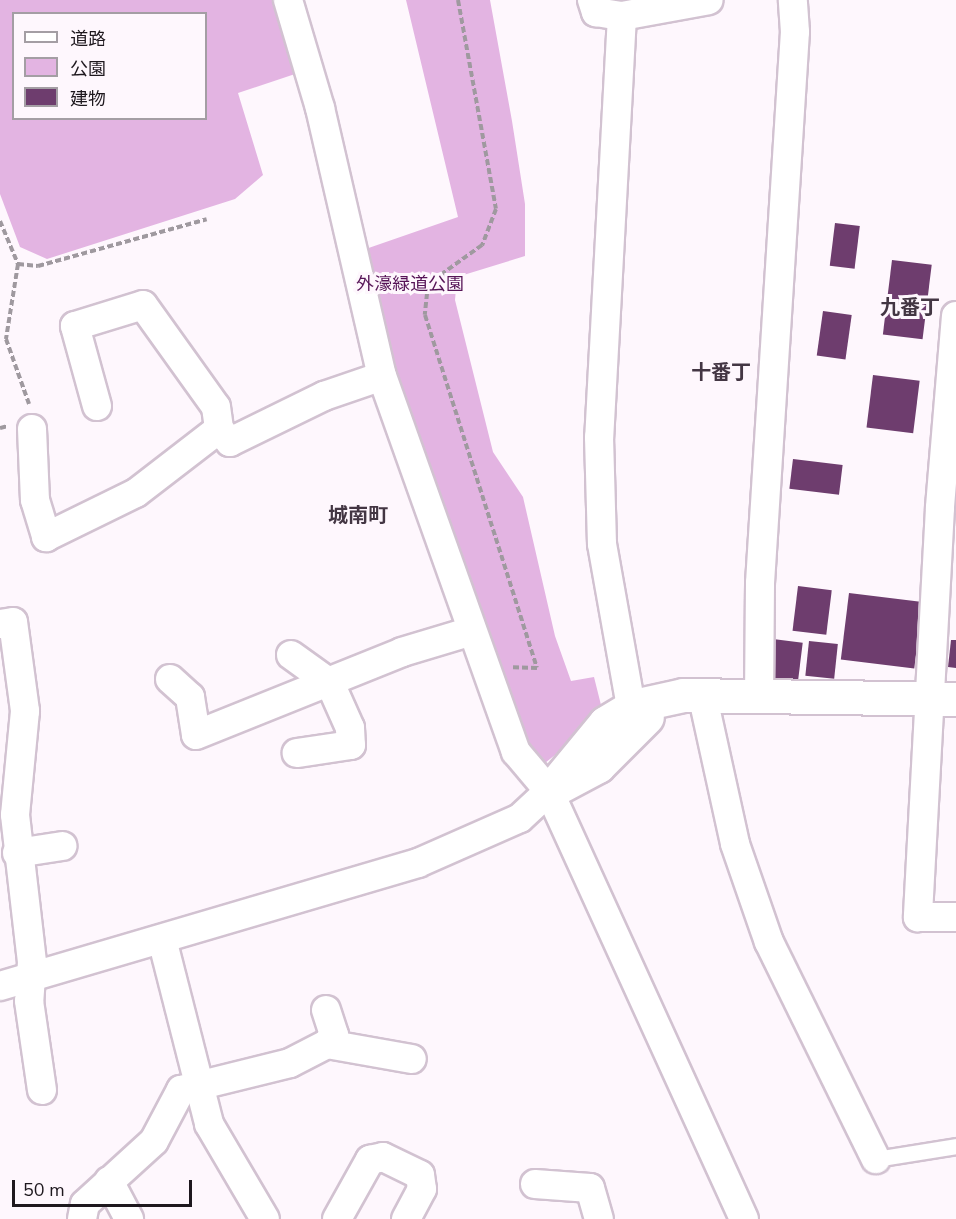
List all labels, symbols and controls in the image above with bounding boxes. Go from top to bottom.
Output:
legend [12,12,207,120]
text: 道路 [70,27,106,51]
text: 公園 [70,57,106,81]
text: 建物 [70,87,106,111]
park label: 外濠緑道公園 [356,273,464,295]
district label: 九番丁 [880,295,940,319]
district label: 十番丁 [691,360,751,384]
district label: 城南町 [328,503,388,527]
scale bar [15,1168,195,1206]
text: 50 m [23,1178,65,1202]

